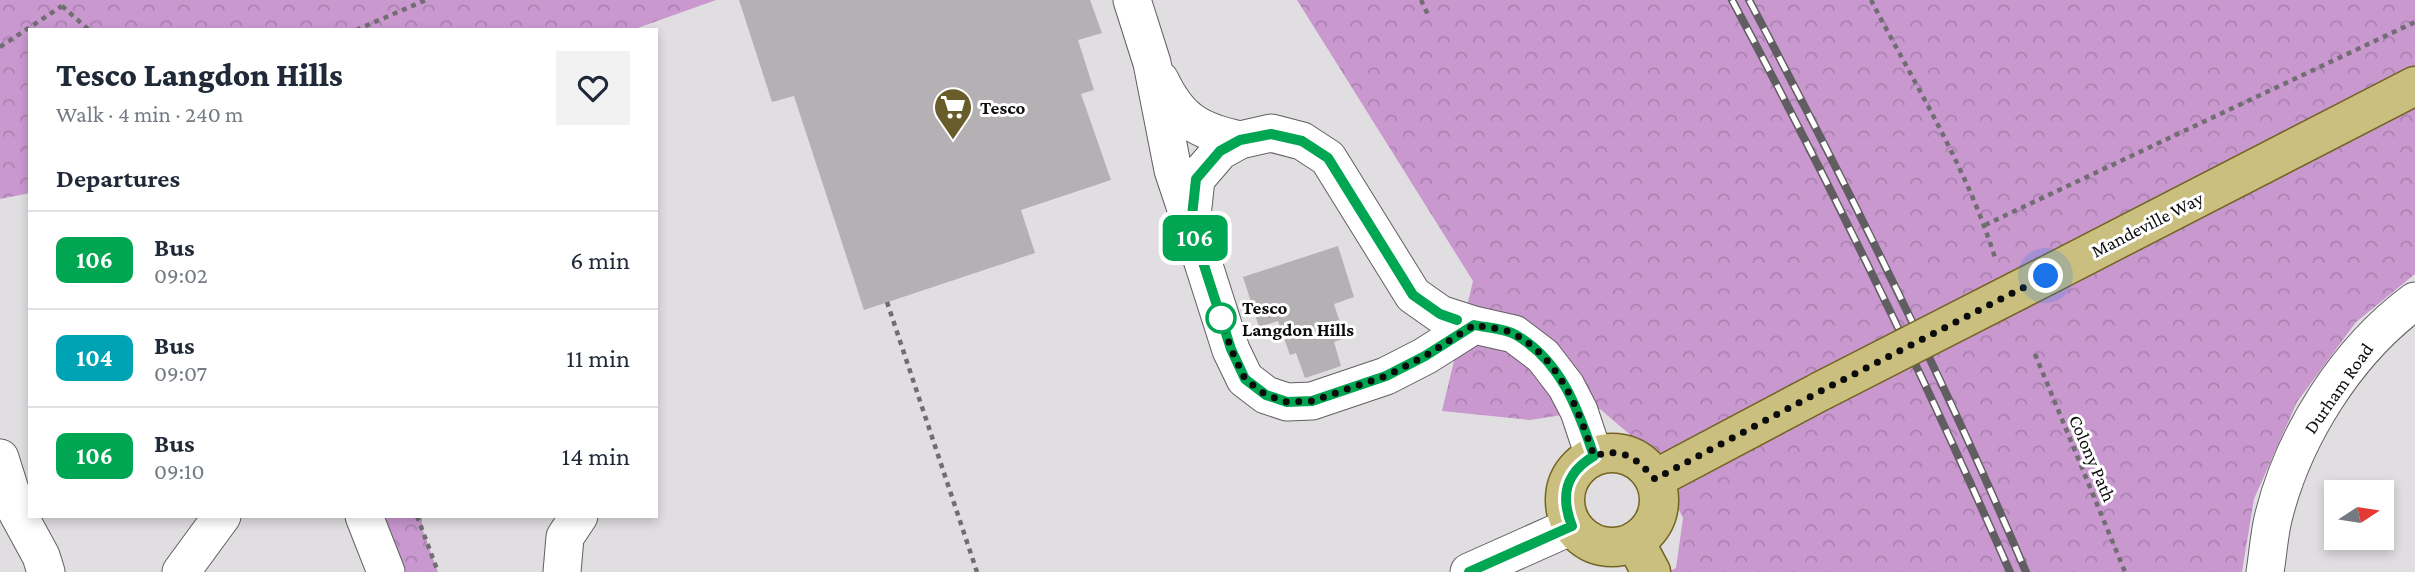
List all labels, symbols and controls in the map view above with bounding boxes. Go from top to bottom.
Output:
button: heart [556,51,630,125]
text: Tesco Langdon Hills [56,56,343,93]
supermarket icon: Tesco [932,86,974,141]
place label: Tesco [980,97,1026,118]
text: Walk · 4 min · 240 m [56,101,243,127]
text: Departures [56,164,180,193]
street label: Mandeville Way [2088,187,2207,262]
line badge: 106 [1155,215,1235,261]
text: 106 [1177,224,1213,251]
text: Bus [154,233,195,262]
text: 106 [76,246,113,273]
text: 6 min [570,246,630,275]
your location [2028,258,2063,293]
text: 09:02 [154,262,208,288]
place label: Tesco Langdon Hills [1242,297,1354,340]
marker: Tesco Langdon Hills [1206,303,1236,333]
text: Bus [154,331,195,360]
street label: Durham Road [2299,339,2377,438]
text: 104 [76,344,113,371]
text: 11 min [566,344,630,373]
text: 09:07 [154,360,207,386]
street label: Colony Path [2065,412,2120,505]
text: Bus [154,429,195,458]
text: 106 [76,442,113,469]
text: 14 min [562,442,630,471]
text: 09:10 [154,458,205,484]
north arrow [2324,480,2394,550]
map controls [2324,480,2394,550]

